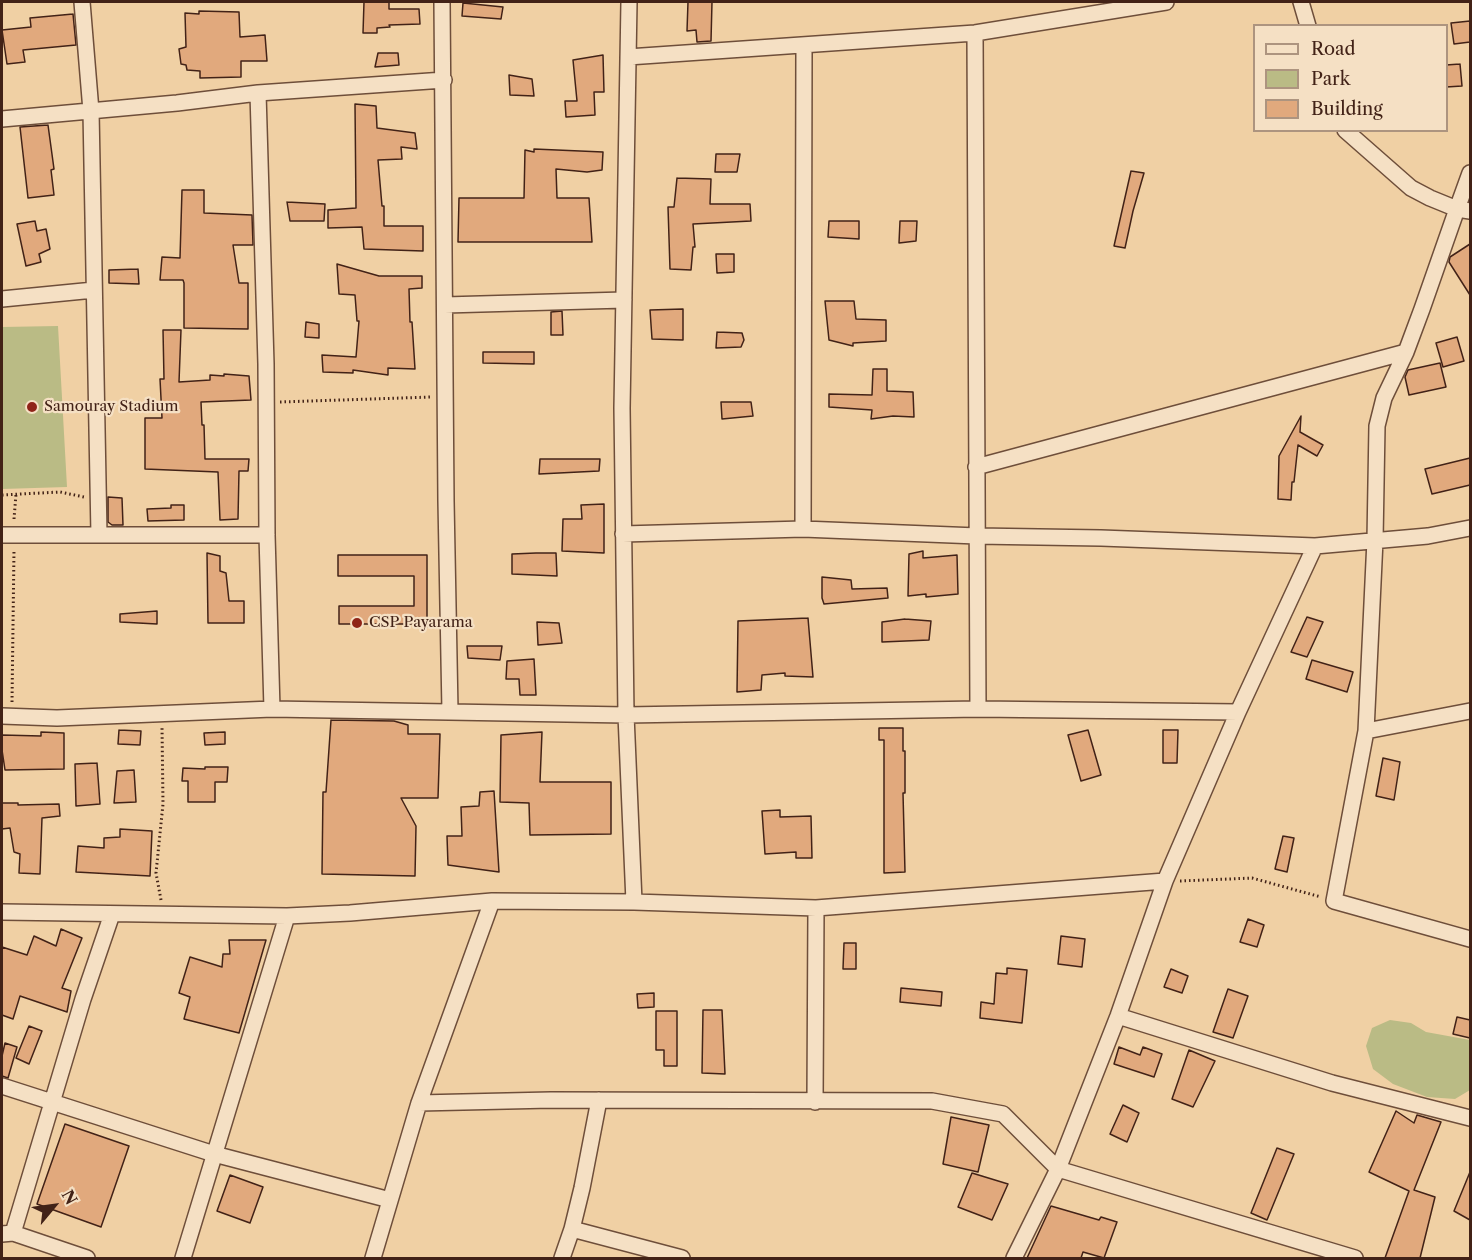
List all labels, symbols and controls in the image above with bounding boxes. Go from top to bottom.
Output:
legend [1253,24,1448,132]
text: Road [1311,38,1356,60]
text: Park [1311,68,1350,90]
text: Building [1311,98,1383,120]
place label: Samouray Stadium [44,398,178,416]
marker: Samouray Stadium [25,400,39,414]
place label: CSP Payarama [369,614,473,632]
marker: CSP Payarama [350,616,364,630]
north arrow [24,1176,84,1236]
text: N [58,1186,82,1208]

